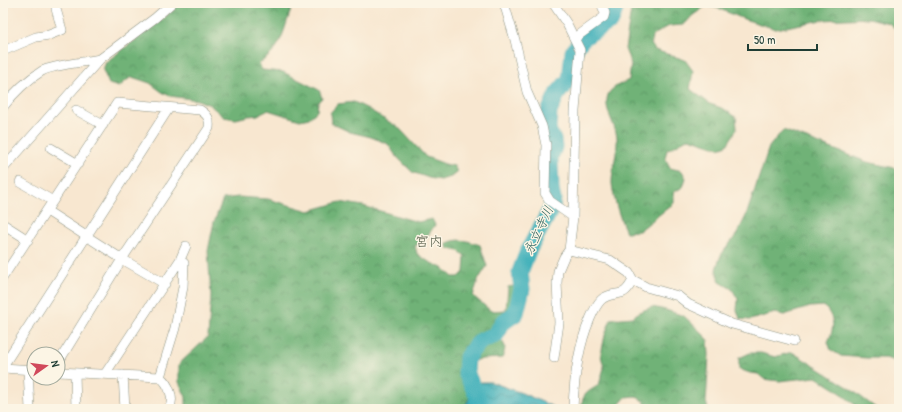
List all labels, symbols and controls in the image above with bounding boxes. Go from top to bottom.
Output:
scale bar [748,26,817,52]
text: 50 m [754,31,775,48]
water label: 永立寺川 [519,203,557,257]
district label: 宮内 [415,231,443,250]
north arrow [26,346,66,386]
text: N [48,359,63,368]

